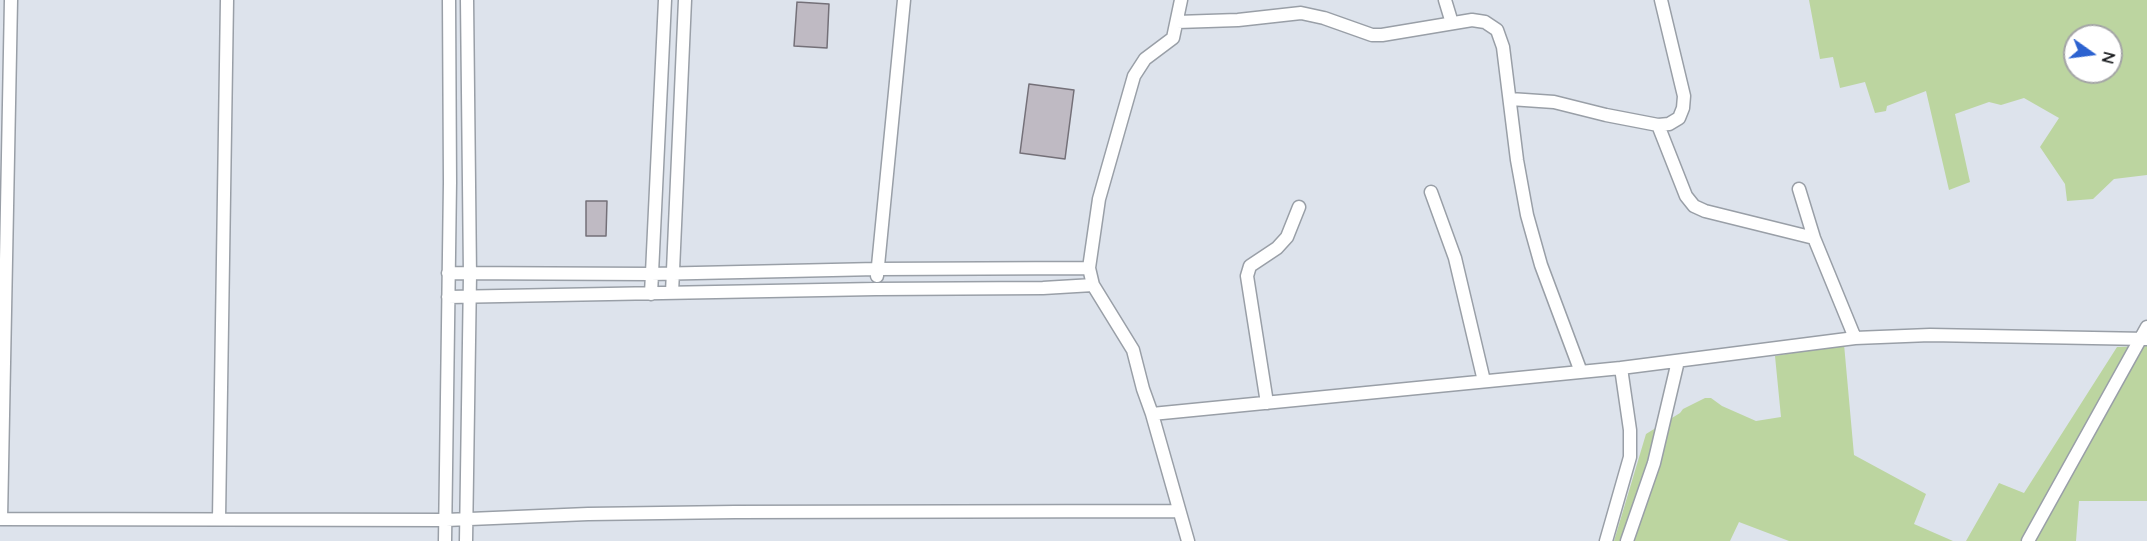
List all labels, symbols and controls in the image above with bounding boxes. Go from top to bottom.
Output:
north arrow [2063,24,2123,84]
text: N [2097,50,2120,66]

